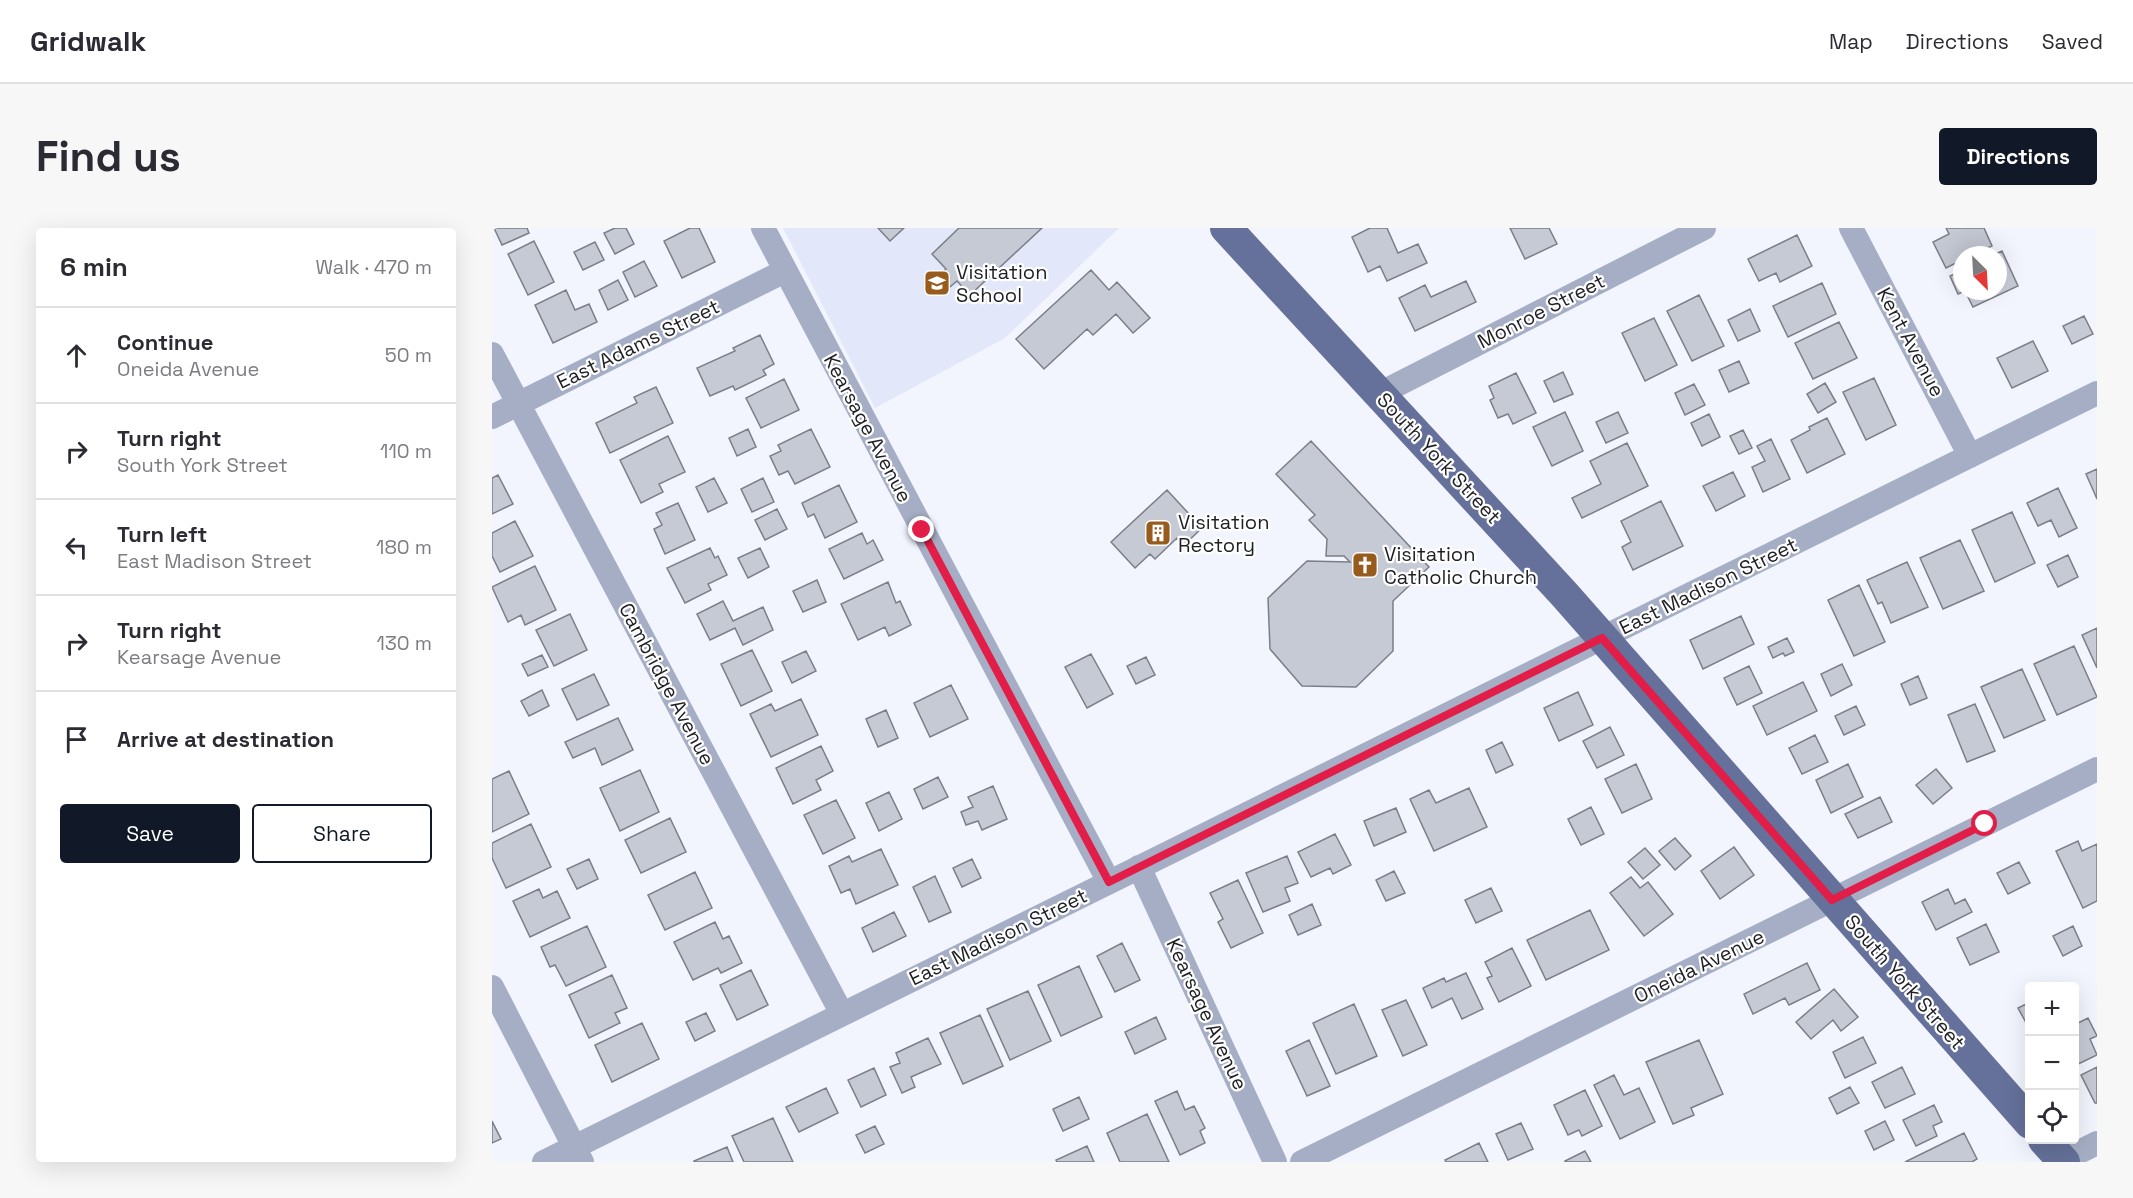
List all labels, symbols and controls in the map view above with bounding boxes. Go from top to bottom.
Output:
text: Gridwalk [30,23,146,59]
text: Map [1829,28,1873,55]
text: Directions [1906,28,2009,55]
text: Saved [2042,28,2103,55]
button: Directions [1939,128,2097,185]
text: Find us [36,130,181,183]
north arrow [1953,246,2007,300]
text: 6 min [60,250,128,284]
text: Walk · 470 m [315,254,432,280]
place label: Visitation School [956,259,1047,308]
school or university icon: Visitation School [922,268,952,298]
street label: Monroe Street [1473,268,1609,354]
street label: Kent Avenue [1871,283,1951,401]
street label: East Adams Street [552,293,724,395]
text: Continue [117,328,213,356]
icon: ahead [60,339,93,372]
text: 50 m [385,342,432,368]
street label: Kearsage Avenue [818,349,918,507]
text: Oneida Avenue [117,356,259,382]
street label: South York Street [1371,387,1507,529]
text: Turn right [117,424,222,452]
icon: right [60,435,93,468]
text: 110 m [380,438,432,464]
text: South York Street [117,452,288,478]
place label: Visitation Rectory [1178,509,1269,558]
route end [908,516,934,542]
building icon: Visitation Rectory [1143,518,1173,548]
text: Turn left [117,520,207,548]
icon: left [60,531,93,564]
street label: East Madison Street [1615,532,1801,640]
text: 180 m [376,534,432,560]
place label: Visitation Catholic Church [1384,541,1537,590]
text: East Madison Street [117,548,312,574]
church icon: Visitation Catholic Church [1350,550,1380,580]
street label: Cambridge Avenue [613,598,721,770]
text: Turn right [117,616,222,644]
icon: right [60,627,93,660]
text: 130 m [376,630,432,656]
text: Kearsage Avenue [117,644,281,670]
icon: arrive [60,723,93,756]
text: Arrive at destination [117,725,334,753]
button: Save [60,804,240,863]
button: Share [252,804,432,863]
route start [1971,810,1997,836]
street label: East Madison Street [905,883,1091,991]
street label: South York Street [1839,909,1971,1055]
street label: Oneida Avenue [1629,923,1769,1009]
street label: Kearsage Avenue [1160,934,1254,1094]
map controls [2025,982,2079,1144]
button: + [2025,982,2079,1036]
button: − [2025,1036,2079,1090]
button: locate [2025,1090,2079,1144]

